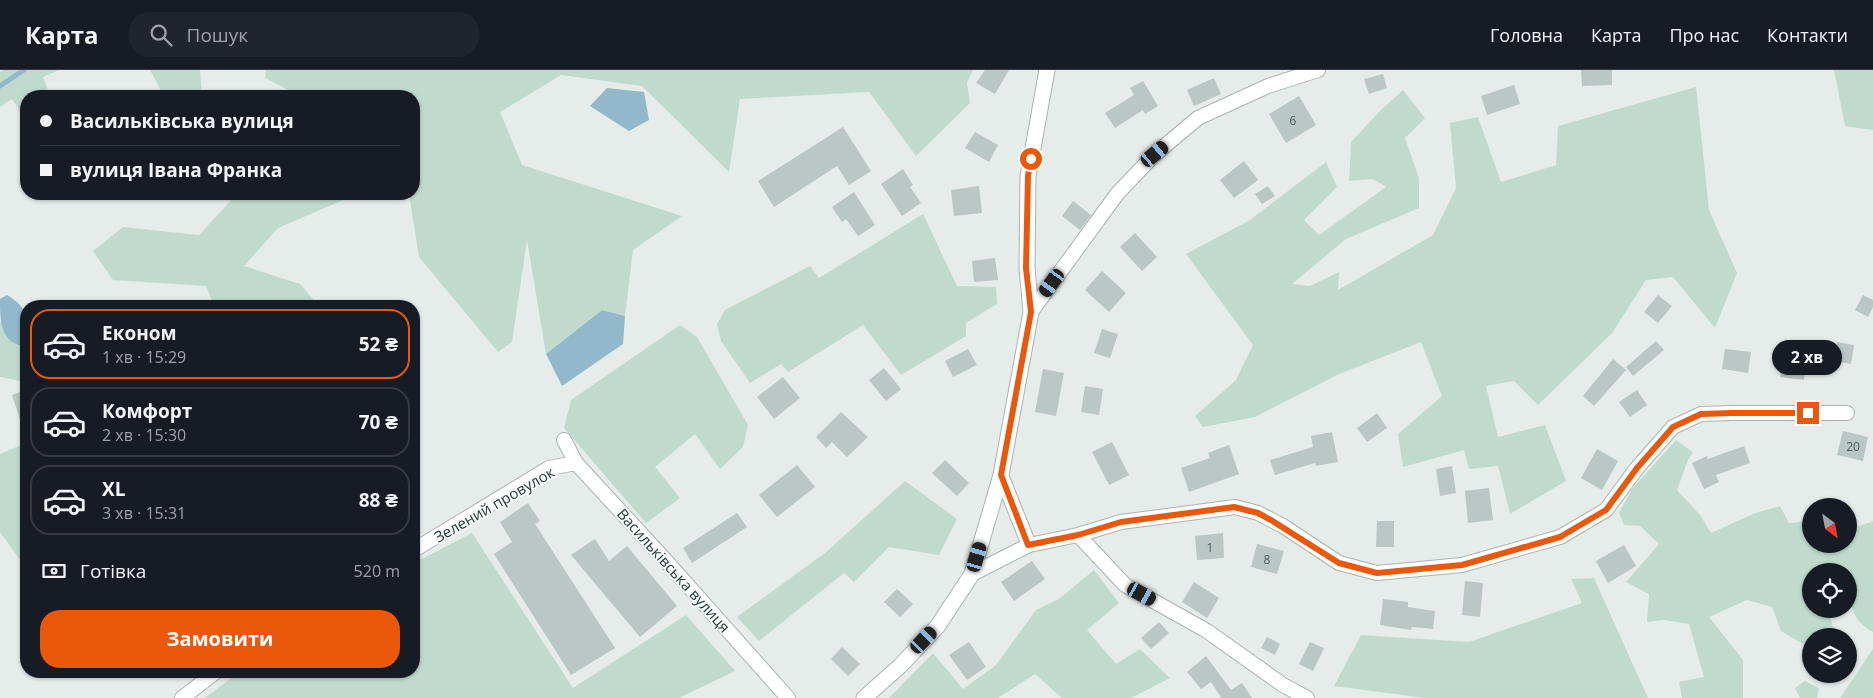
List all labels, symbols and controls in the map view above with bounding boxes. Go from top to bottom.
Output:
search box [129,12,479,57]
text: Карта [25,18,99,51]
icon: search [147,21,175,49]
text: Пошук [187,22,248,48]
text: Головна [1490,23,1563,47]
text: Карта [1591,23,1641,47]
text: Про нас [1669,23,1739,47]
text: Контакти [1767,23,1848,47]
text: Васильківська вулиця [70,108,294,134]
house number: 6 [1290,112,1297,129]
car [1138,139,1171,169]
route start [1020,148,1042,170]
text: вулиця Івана Франка [70,157,282,183]
car [1037,266,1066,300]
text: Економ [102,320,177,346]
icon: car [42,322,87,367]
text: 52 ₴ [359,331,398,357]
callout: 2 хв [1773,340,1843,376]
text: 1 хв · 15:29 [102,346,186,368]
text: 2 хв [1791,346,1823,368]
text: Комфорт [102,398,192,424]
icon: car [42,400,87,445]
route end [1797,402,1819,424]
text: 70 ₴ [359,409,398,435]
text: 2 хв · 15:30 [102,424,186,446]
house number: 20 [1846,438,1860,455]
street label: Зелений провулок [430,461,558,547]
text: XL [102,476,125,502]
icon: car [42,478,87,523]
text: 88 ₴ [359,487,398,513]
north arrow [1802,498,1858,552]
map controls [1802,498,1857,683]
text: 3 хв · 15:31 [102,502,186,524]
street label: Васильківська вулиця [613,504,735,636]
house number: 1 [1207,539,1213,556]
car [965,541,988,573]
house number: 8 [1264,551,1271,568]
icon: cash [40,557,68,585]
text: Готівка [80,558,146,584]
text: 520 m [354,560,400,582]
button: locate [1802,563,1857,618]
car [1125,580,1158,608]
button: Замовити [40,610,400,668]
car [908,624,939,656]
button: layers [1802,628,1857,683]

